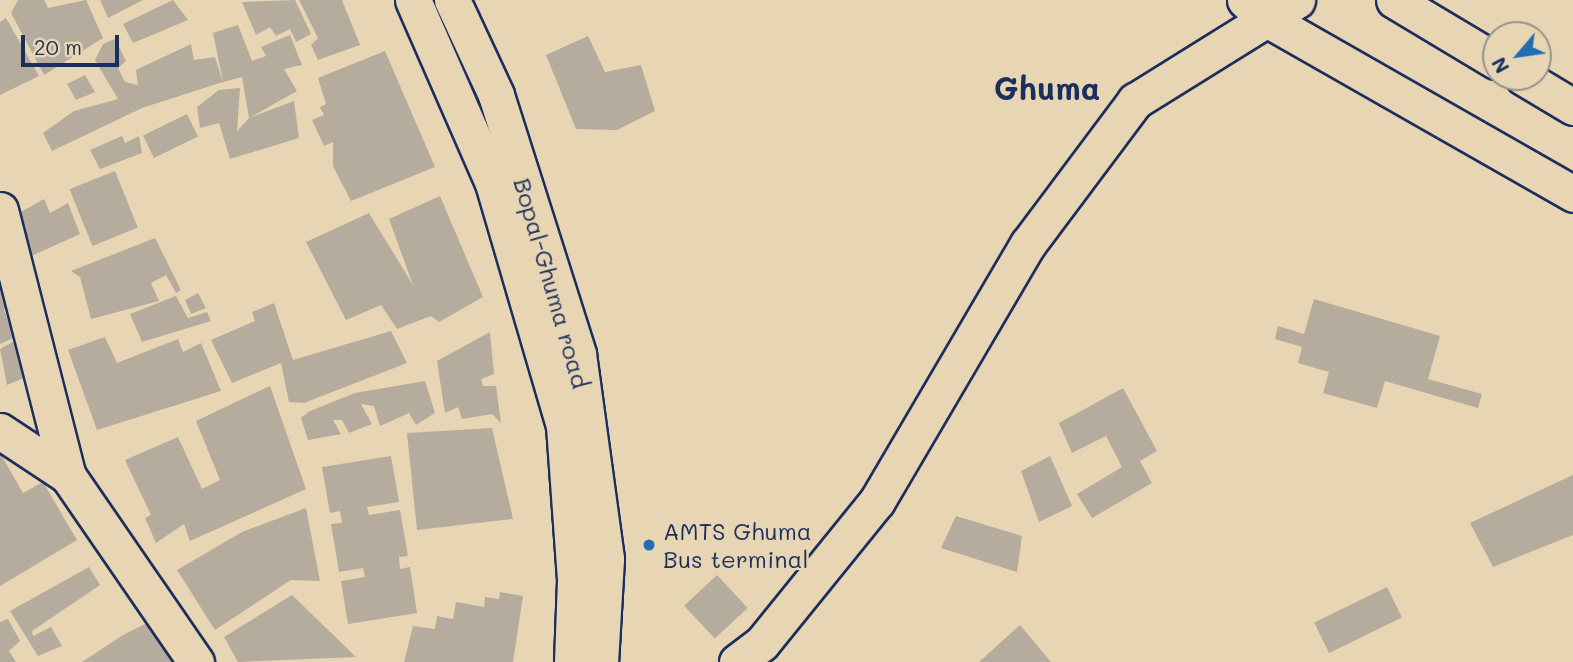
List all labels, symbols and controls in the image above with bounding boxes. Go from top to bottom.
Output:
scale bar [24,21,122,65]
north arrow [1482,21,1552,91]
text: 20 m [34,33,82,60]
text: N [1486,53,1514,78]
district label: Ghuma [994,68,1100,106]
street label: Bopal-Ghuma road [508,174,596,392]
place label: AMTS Ghuma Bus terminal [663,517,812,573]
marker: AMTS Ghuma Bus terminal [641,537,657,553]

